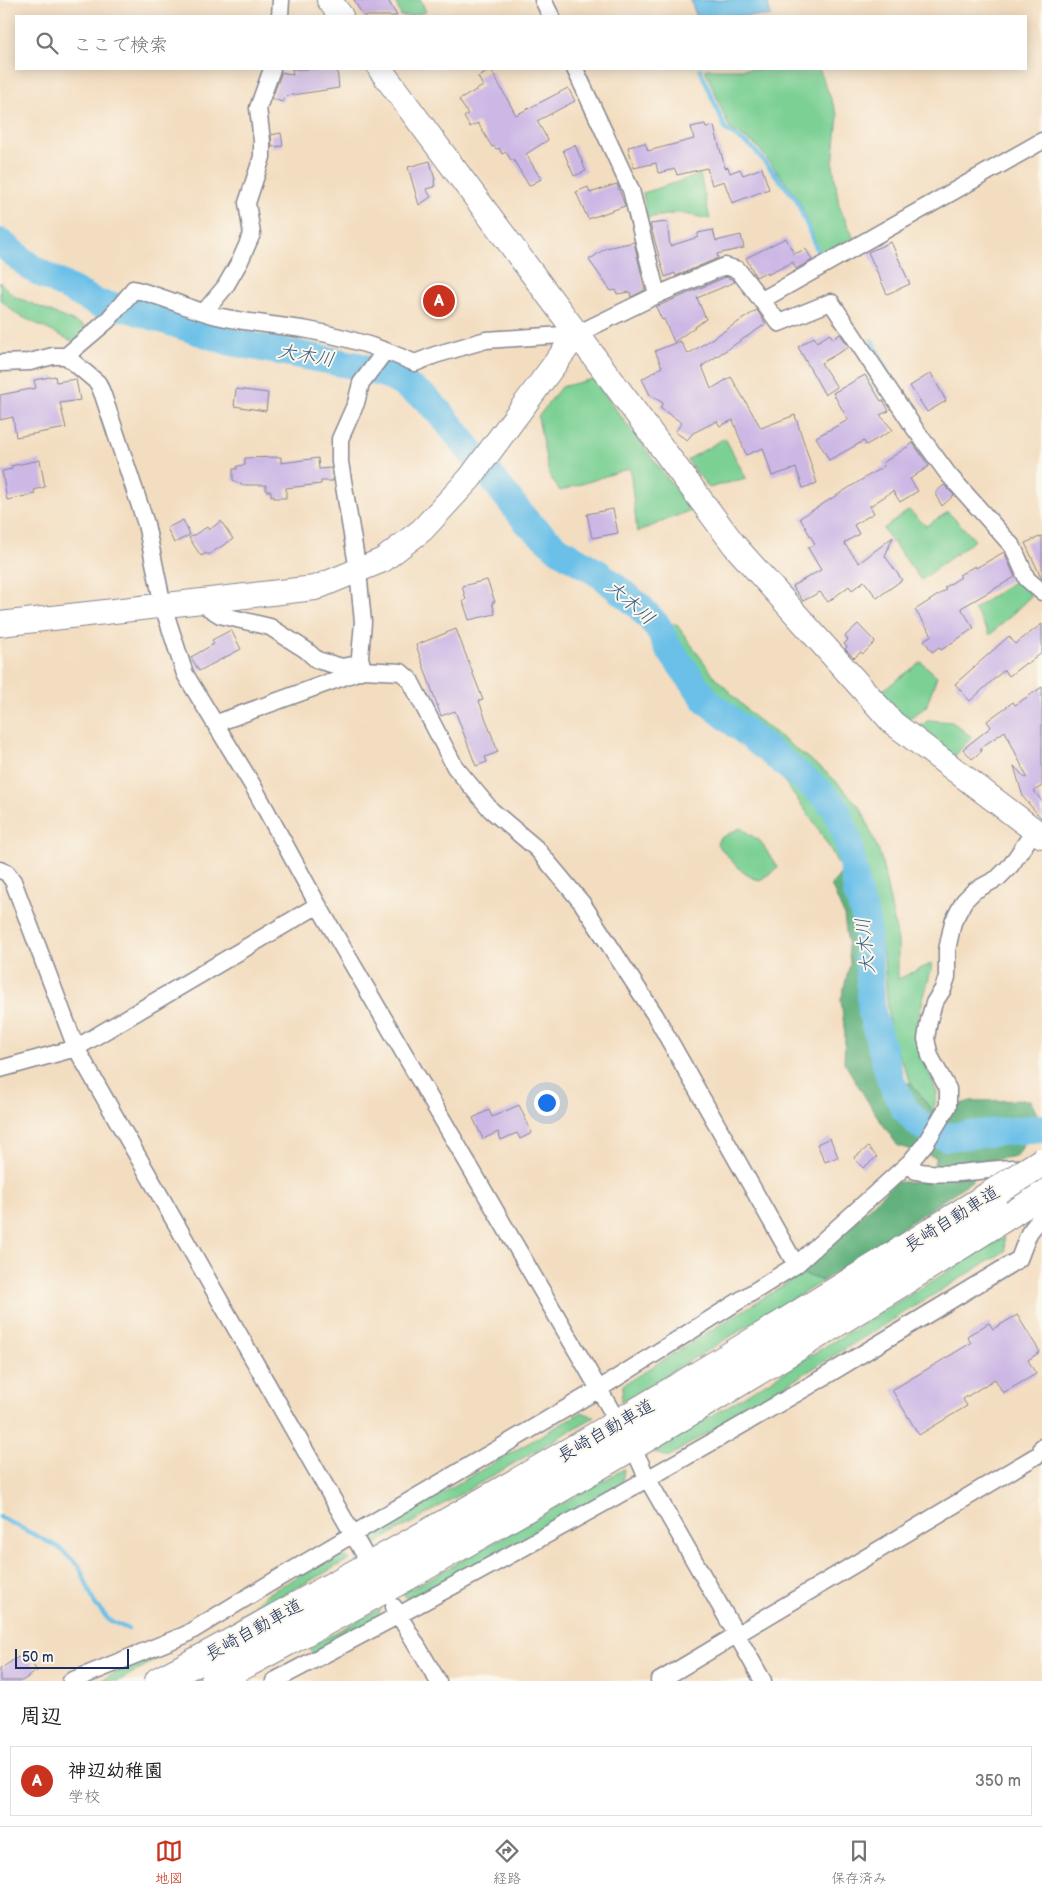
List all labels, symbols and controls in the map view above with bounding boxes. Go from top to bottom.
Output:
search box [15,15,1027,70]
icon: search [33,29,61,57]
text: ここで検索 [73,34,168,57]
pin: A [423,282,455,320]
water label: 大木川 [276,340,336,372]
water label: 大木川 [601,576,659,630]
water label: 大木川 [852,916,880,976]
your location [534,1090,560,1116]
street label: 長崎自動車道 [901,1181,1003,1257]
street label: 長崎自動車道 [554,1395,658,1467]
street label: 長崎自動車道 [202,1595,306,1665]
scale bar [15,1646,129,1669]
text: 50 m [22,1649,54,1666]
text: 周辺 [20,1704,62,1729]
text: 神辺幼稚園 [68,1760,163,1783]
text: A [32,1772,42,1791]
text: 350 m [975,1772,1021,1791]
text: 学校 [68,1788,100,1807]
tab: 地図 [155,1837,183,1887]
tab: 経路 [493,1837,521,1887]
tab: 保存済み [831,1837,887,1887]

